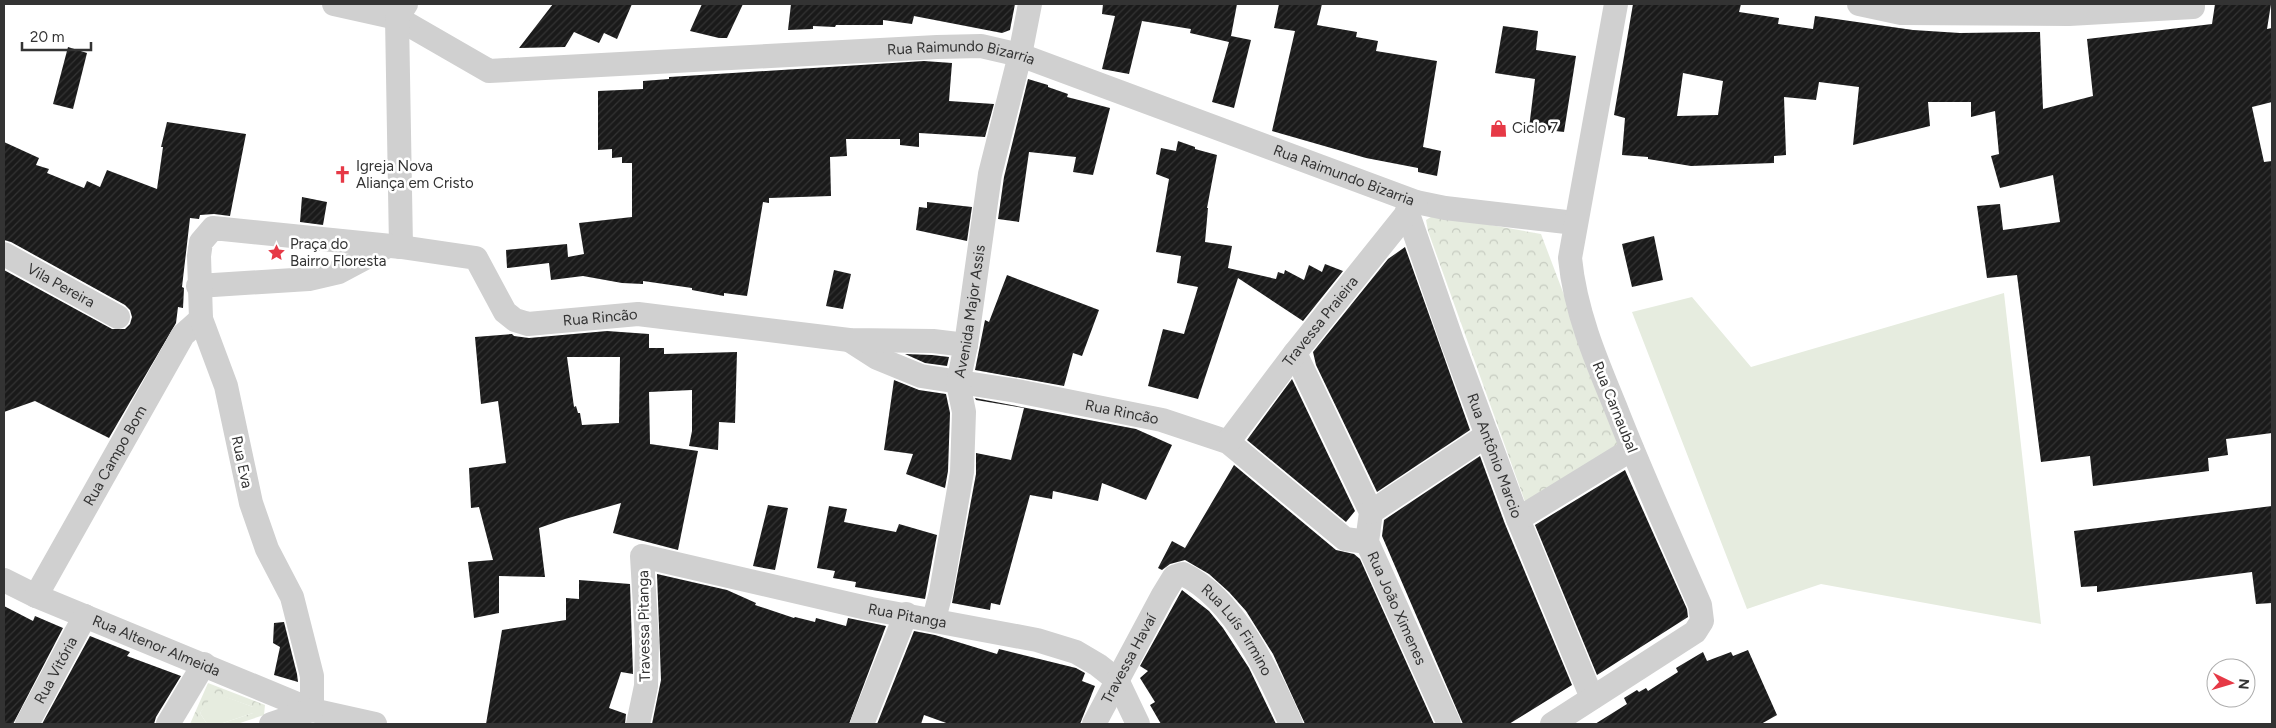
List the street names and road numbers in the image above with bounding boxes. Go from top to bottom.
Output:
street label: Rua Raimundo Bizarria [887,37,1037,69]
street label: Rua Raimundo Bizarria [1271,141,1417,210]
street label: Avenida Major Assis [950,244,989,380]
street label: Vila Pereira [24,259,98,311]
street label: Travessa Praieira [1279,272,1362,370]
street label: Rua Rincão [562,305,639,330]
street label: Rua Carnaubal [1589,359,1641,455]
street label: Rua Antônio Marcio [1463,391,1526,521]
street label: Rua Rincão [1083,396,1161,428]
street label: Rua Campo Bom [80,402,150,509]
street label: Rua Eva [228,434,256,490]
street label: Rua João Ximenes [1363,548,1430,668]
street label: Travessa Pitanga [634,570,654,682]
street label: Rua Luís Firmino [1198,580,1276,679]
street label: Rua Pitanga [867,600,948,632]
street label: Travessa Havaí [1098,610,1161,707]
street label: Rua Altenor Almeida [90,611,223,680]
street label: Rua Vitória [31,634,81,707]

